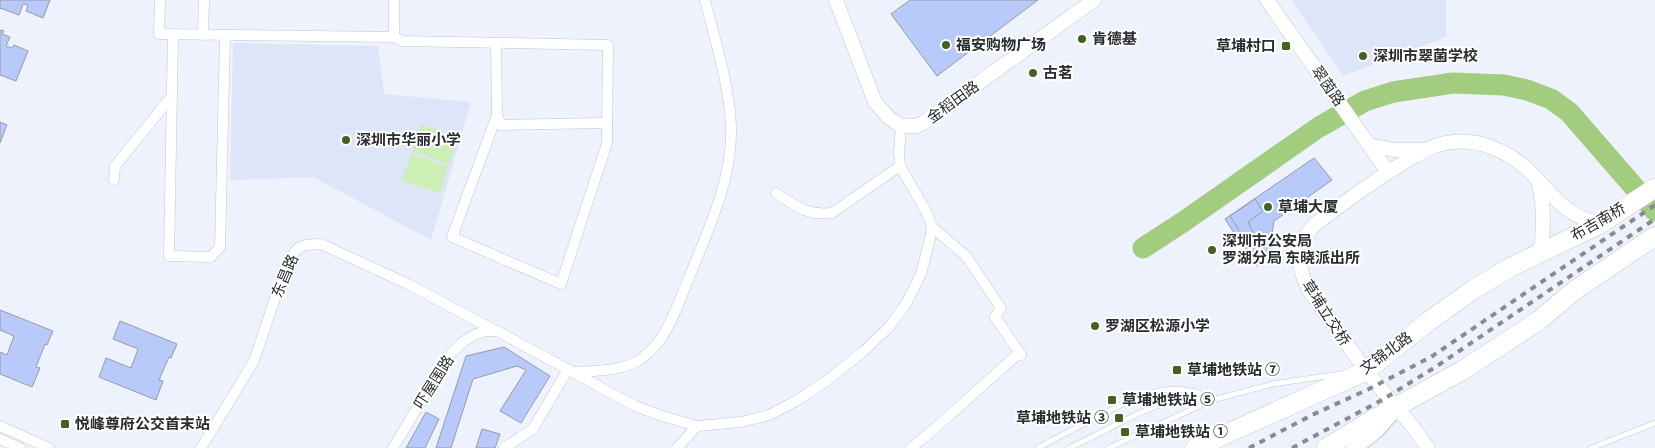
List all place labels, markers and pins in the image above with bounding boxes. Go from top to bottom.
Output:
place label: 肯德基 [1092,29,1137,48]
marker: 肯德基 [1076,33,1088,45]
place label: 福安购物广场 [956,35,1046,54]
place label: 草埔村口 [1216,36,1276,55]
marker: 福安购物广场 [940,39,952,51]
marker: 草埔村口 [1280,40,1292,52]
place label: 深圳市翠菌学校 [1373,46,1478,65]
marker: 深圳市翠菌学校 [1357,50,1369,62]
place label: 古茗 [1043,63,1073,82]
marker: 古茗 [1027,67,1039,79]
place label: 深圳市华丽小学 [356,130,461,149]
marker: 深圳市华丽小学 [340,134,352,146]
place label: 草埔大厦 [1278,197,1338,216]
marker: 草埔大厦 [1262,201,1274,213]
place label: 深圳市公安局 罗湖分局 东晓派出所 [1222,231,1360,267]
marker: 深圳市公安局 罗湖分局 东晓派出所 [1206,244,1218,256]
place label: 罗湖区松源小学 [1105,316,1210,335]
marker: 罗湖区松源小学 [1089,320,1101,332]
place label: 草埔地铁站 ⑦ [1187,360,1280,379]
marker: 草埔地铁站 ⑦ [1171,364,1183,376]
place label: 草埔地铁站 ⑤ [1122,390,1215,409]
marker: 草埔地铁站 ⑤ [1106,394,1118,406]
place label: 草埔地铁站 ③ [1016,408,1109,427]
marker: 草埔地铁站 ③ [1113,412,1125,424]
place label: 悦峰尊府公交首末站 [75,414,210,433]
marker: 悦峰尊府公交首末站 [59,418,71,430]
place label: 草埔地铁站 ① [1135,422,1228,441]
marker: 草埔地铁站 ① [1119,426,1131,438]

